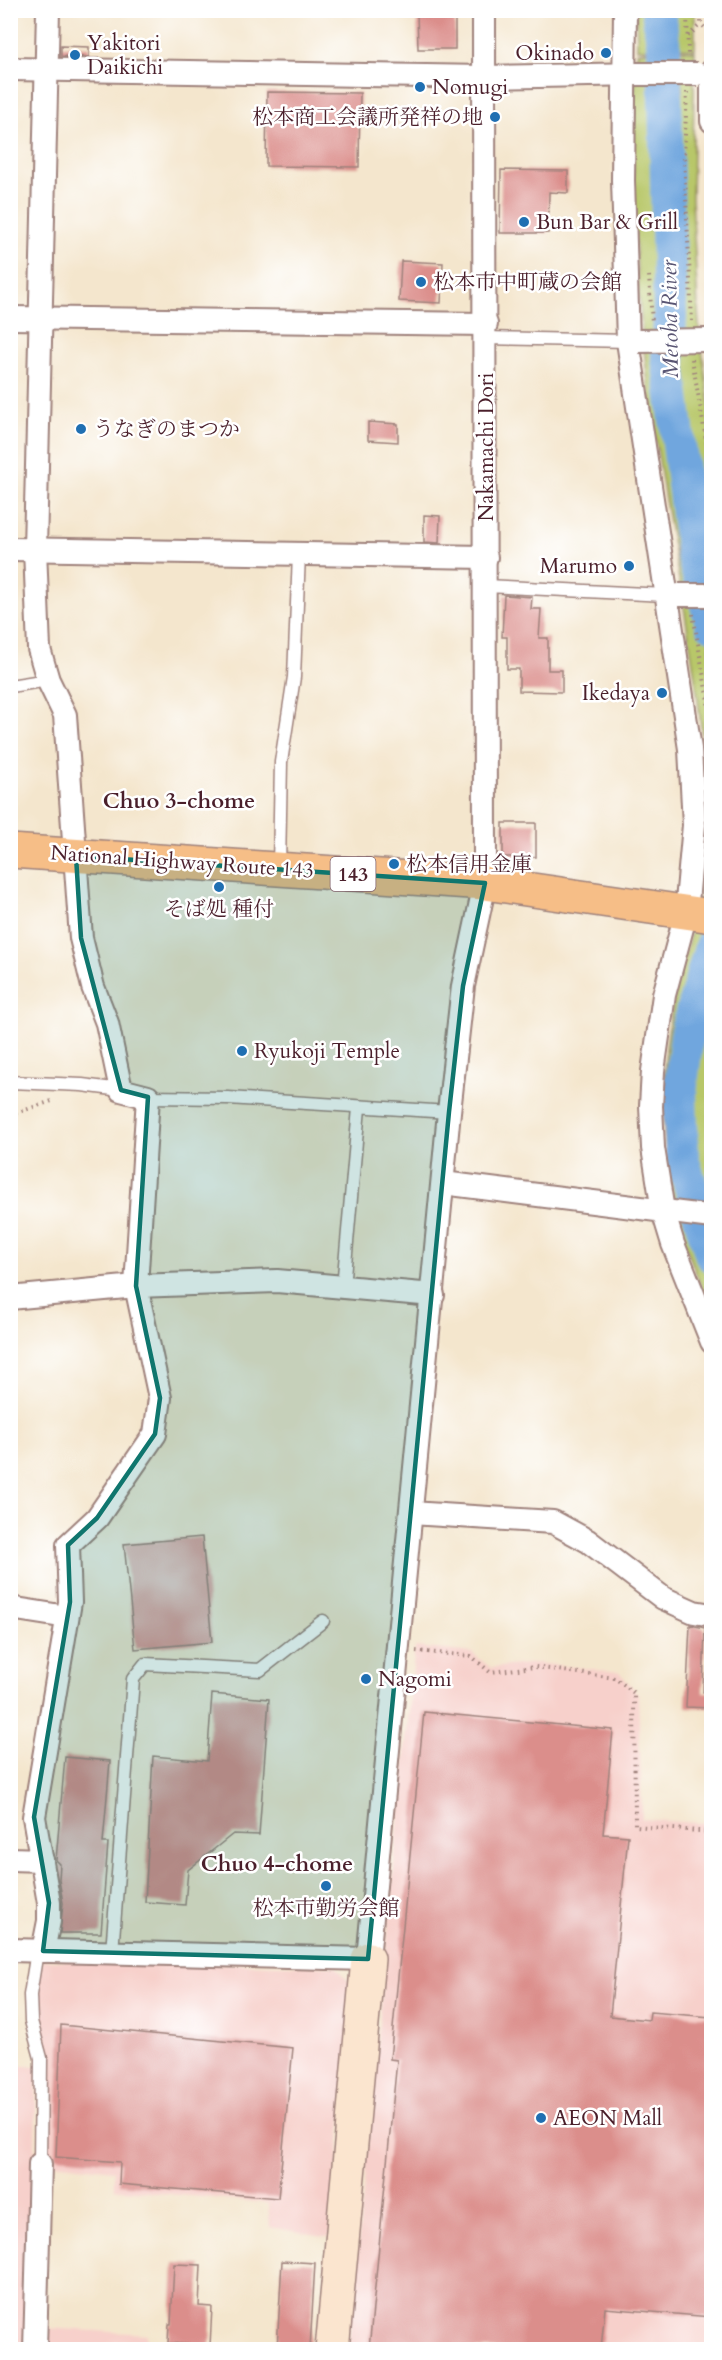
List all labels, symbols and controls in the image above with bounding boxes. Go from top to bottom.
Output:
place label: Yakitori Daikichi [87,29,163,82]
place label: Okinado [515,39,594,68]
marker: Okinado [599,46,613,60]
marker: Yakitori Daikichi [68,48,82,62]
place label: Nomugi [432,73,508,102]
marker: Nomugi [413,80,427,94]
place label: 松本商工会議所発祥の地 [252,103,483,132]
marker: 松本商工会議所発祥の地 [488,110,502,124]
place label: Bun Bar & Grill [536,208,678,237]
marker: Bun Bar & Grill [517,215,531,229]
water label: Metoba River [654,259,686,378]
place label: 松本市中町蔵の会館 [433,268,622,297]
marker: 松本市中町蔵の会館 [414,275,428,289]
street label: Nakamachi Dori [472,373,501,521]
place label: うなぎのまつか [93,415,240,444]
marker: うなぎのまつか [74,422,88,436]
place label: Marumo [540,552,617,581]
marker: Marumo [622,559,636,573]
place label: Ikedaya [582,679,650,708]
marker: Ikedaya [655,686,669,700]
district label: Chuo 3-chome [103,786,255,816]
street label: National Highway Route 143 [49,838,315,886]
place label: 松本信用金庫 [406,850,532,879]
road number: 143 [330,857,376,891]
marker: 松本信用金庫 [387,857,401,871]
marker: そば処 種付 [212,880,226,894]
place label: そば処 種付 [164,895,274,924]
place label: Ryukoji Temple [254,1037,400,1066]
marker: Ryukoji Temple [235,1044,249,1058]
place label: Nagomi [378,1665,452,1694]
marker: Nagomi [359,1672,373,1686]
district label: Chuo 4-chome [201,1849,353,1879]
marker: 松本市勤労会館 [319,1879,333,1893]
place label: 松本市勤労会館 [253,1894,400,1923]
place label: AEON Mall [553,2104,662,2133]
marker: AEON Mall [534,2111,548,2125]

